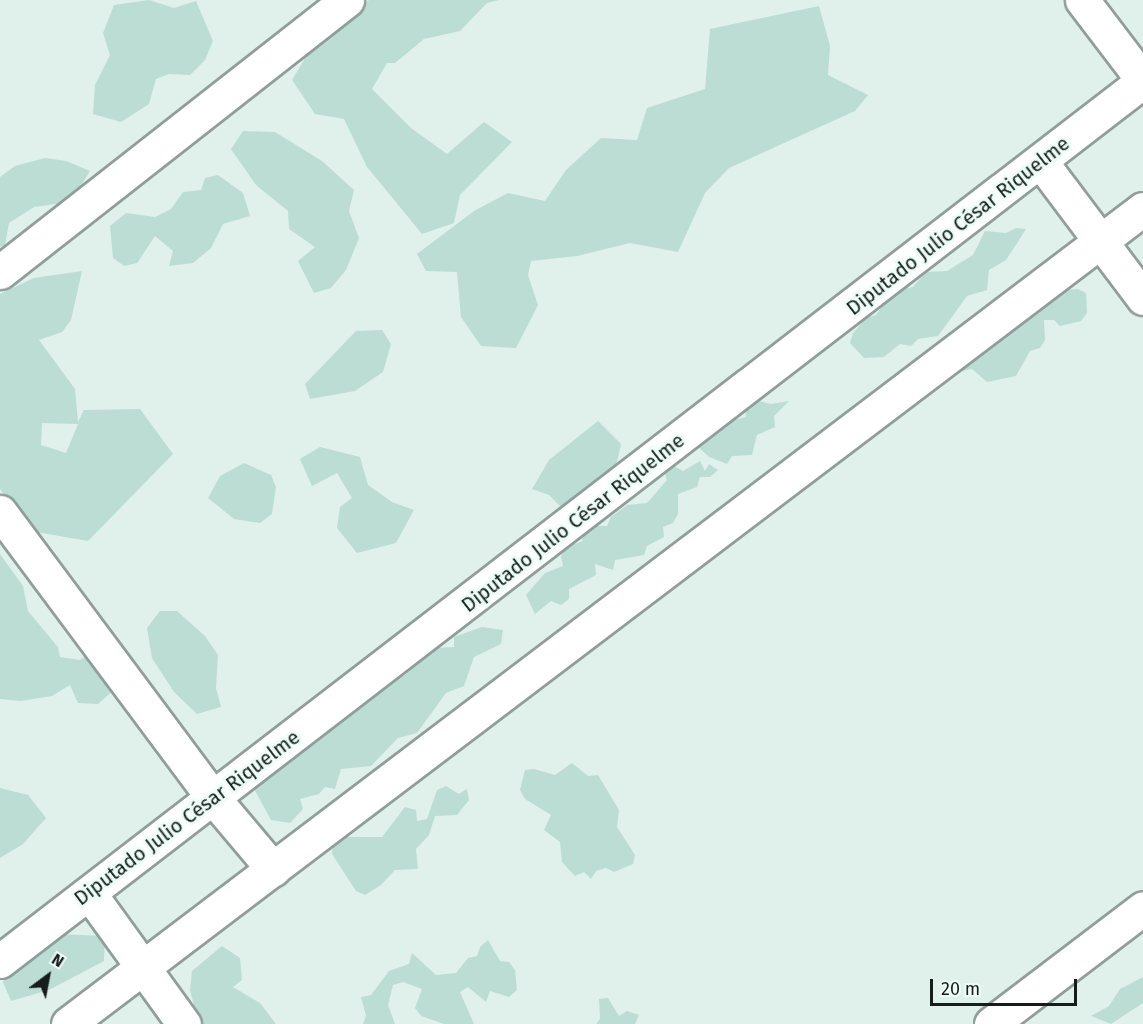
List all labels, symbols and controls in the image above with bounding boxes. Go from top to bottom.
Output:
street label: Diputado Julio César Riquelme [842,132,1074,320]
street label: Diputado Julio César Riquelme [457,429,689,617]
street label: Diputado Julio César Riquelme [70,725,304,911]
north arrow [18,946,78,1006]
text: N [48,949,67,971]
scale bar [933,967,1080,1005]
text: 20 m [941,978,980,1000]

